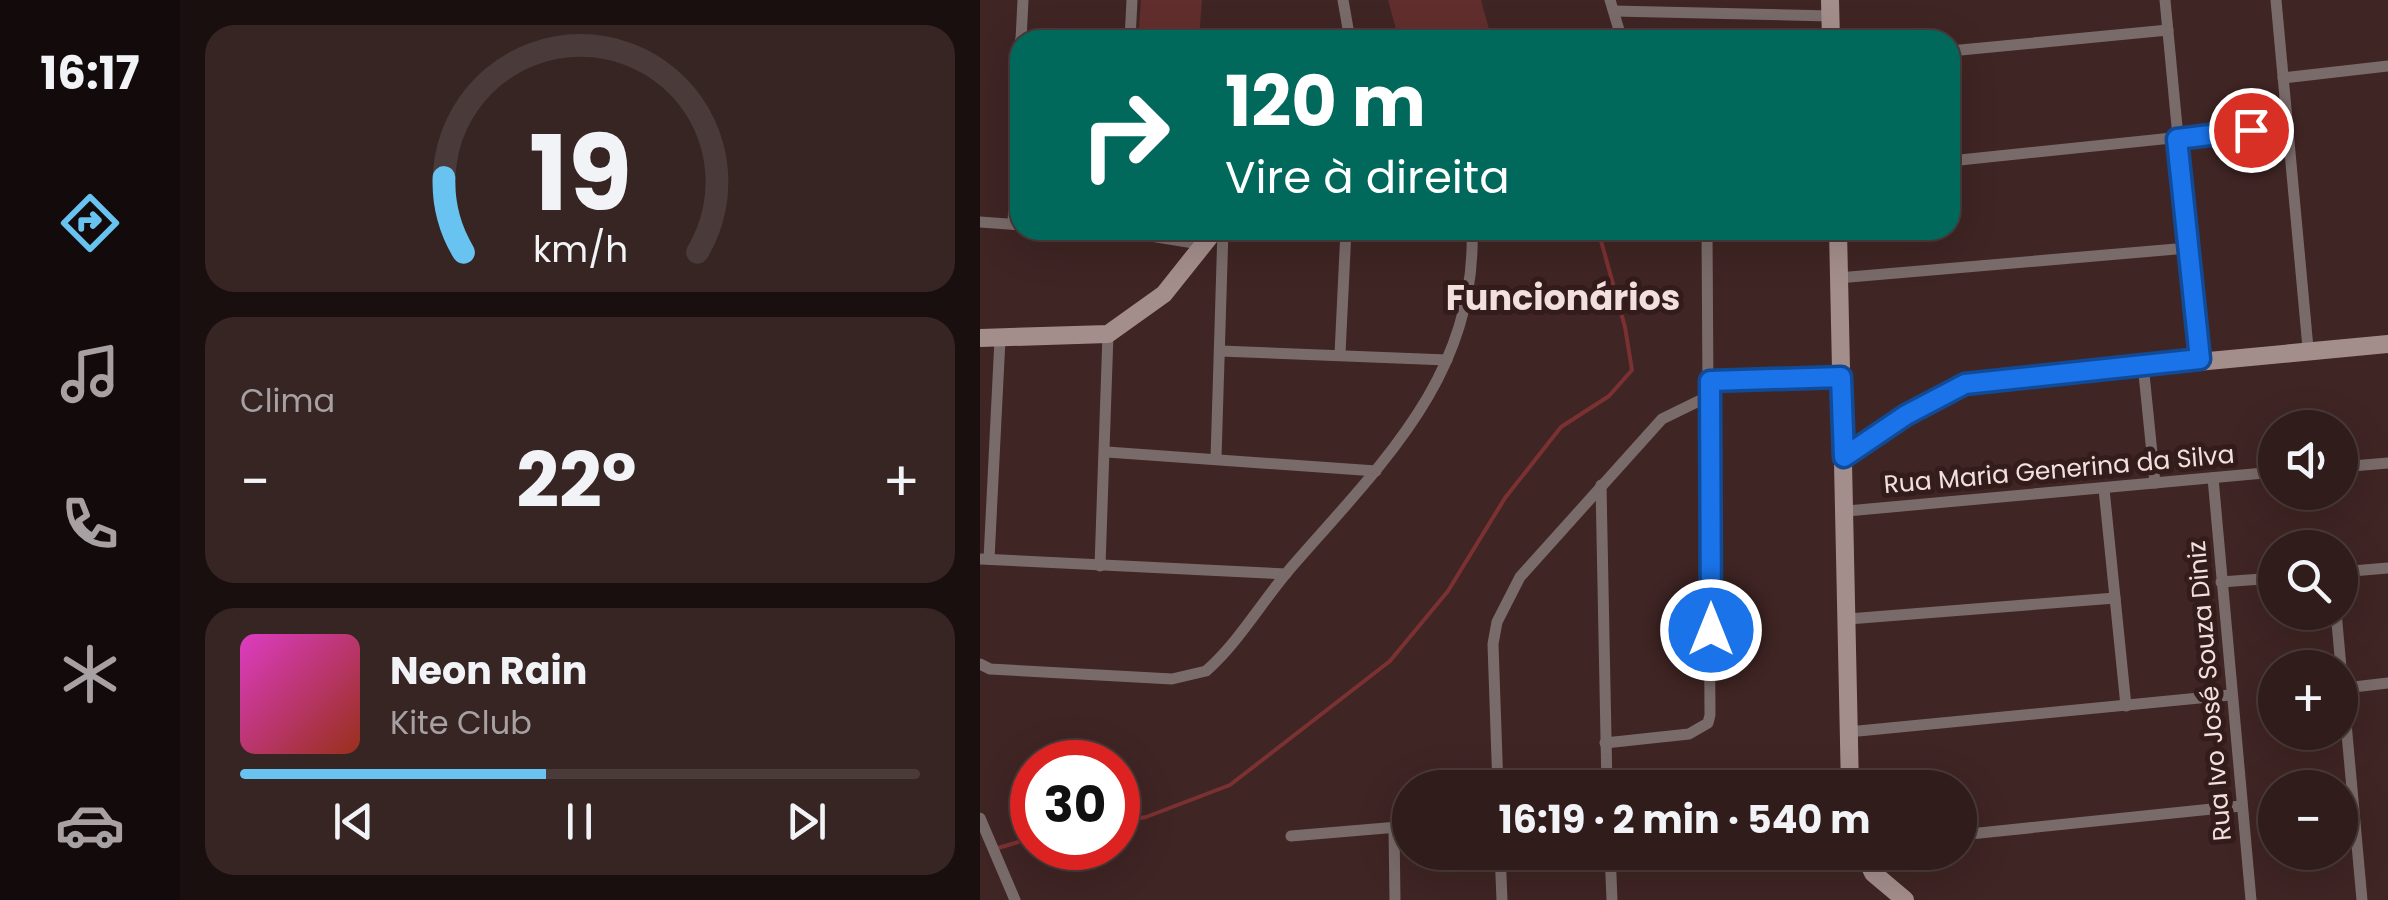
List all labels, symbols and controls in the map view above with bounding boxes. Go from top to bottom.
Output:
text: 16:17 [40,42,140,105]
text: 120 m [1225,52,1426,151]
icon: right [1060,70,1190,200]
pin [2209,88,2294,173]
text: 19 [528,101,632,246]
icon: arrive [2224,103,2279,158]
text: Vire à direita [1225,146,1510,209]
icon: directions [55,188,125,258]
text: km/h [532,224,628,275]
district label: Funcionários [1446,273,1680,322]
icon: music [55,339,125,409]
text: Clima [240,378,335,423]
map controls [2258,410,2358,870]
button: sound [2258,410,2358,510]
text: 22° [516,428,637,533]
street label: Rua Maria Generina da Silva [1882,437,2236,502]
text: − [240,443,270,520]
text: + [882,443,920,520]
icon: phone [55,489,125,559]
button: search [2258,530,2358,630]
street label: Rua Ivo José Souza Diniz [2179,539,2240,842]
position arrow [1659,578,1763,682]
icon: climate [55,639,125,709]
text: Neon Rain [390,644,587,697]
button: + [2258,650,2358,750]
text: Kite Club [390,700,532,745]
speed limit sign: 30 [1010,740,1140,870]
button: − [2258,770,2358,870]
icon: car [55,790,125,860]
text: 16:19 · 2 min · 540 m [1498,793,1871,846]
icon: previous [326,794,381,849]
icon: pause [552,794,607,849]
icon: next [779,794,834,849]

